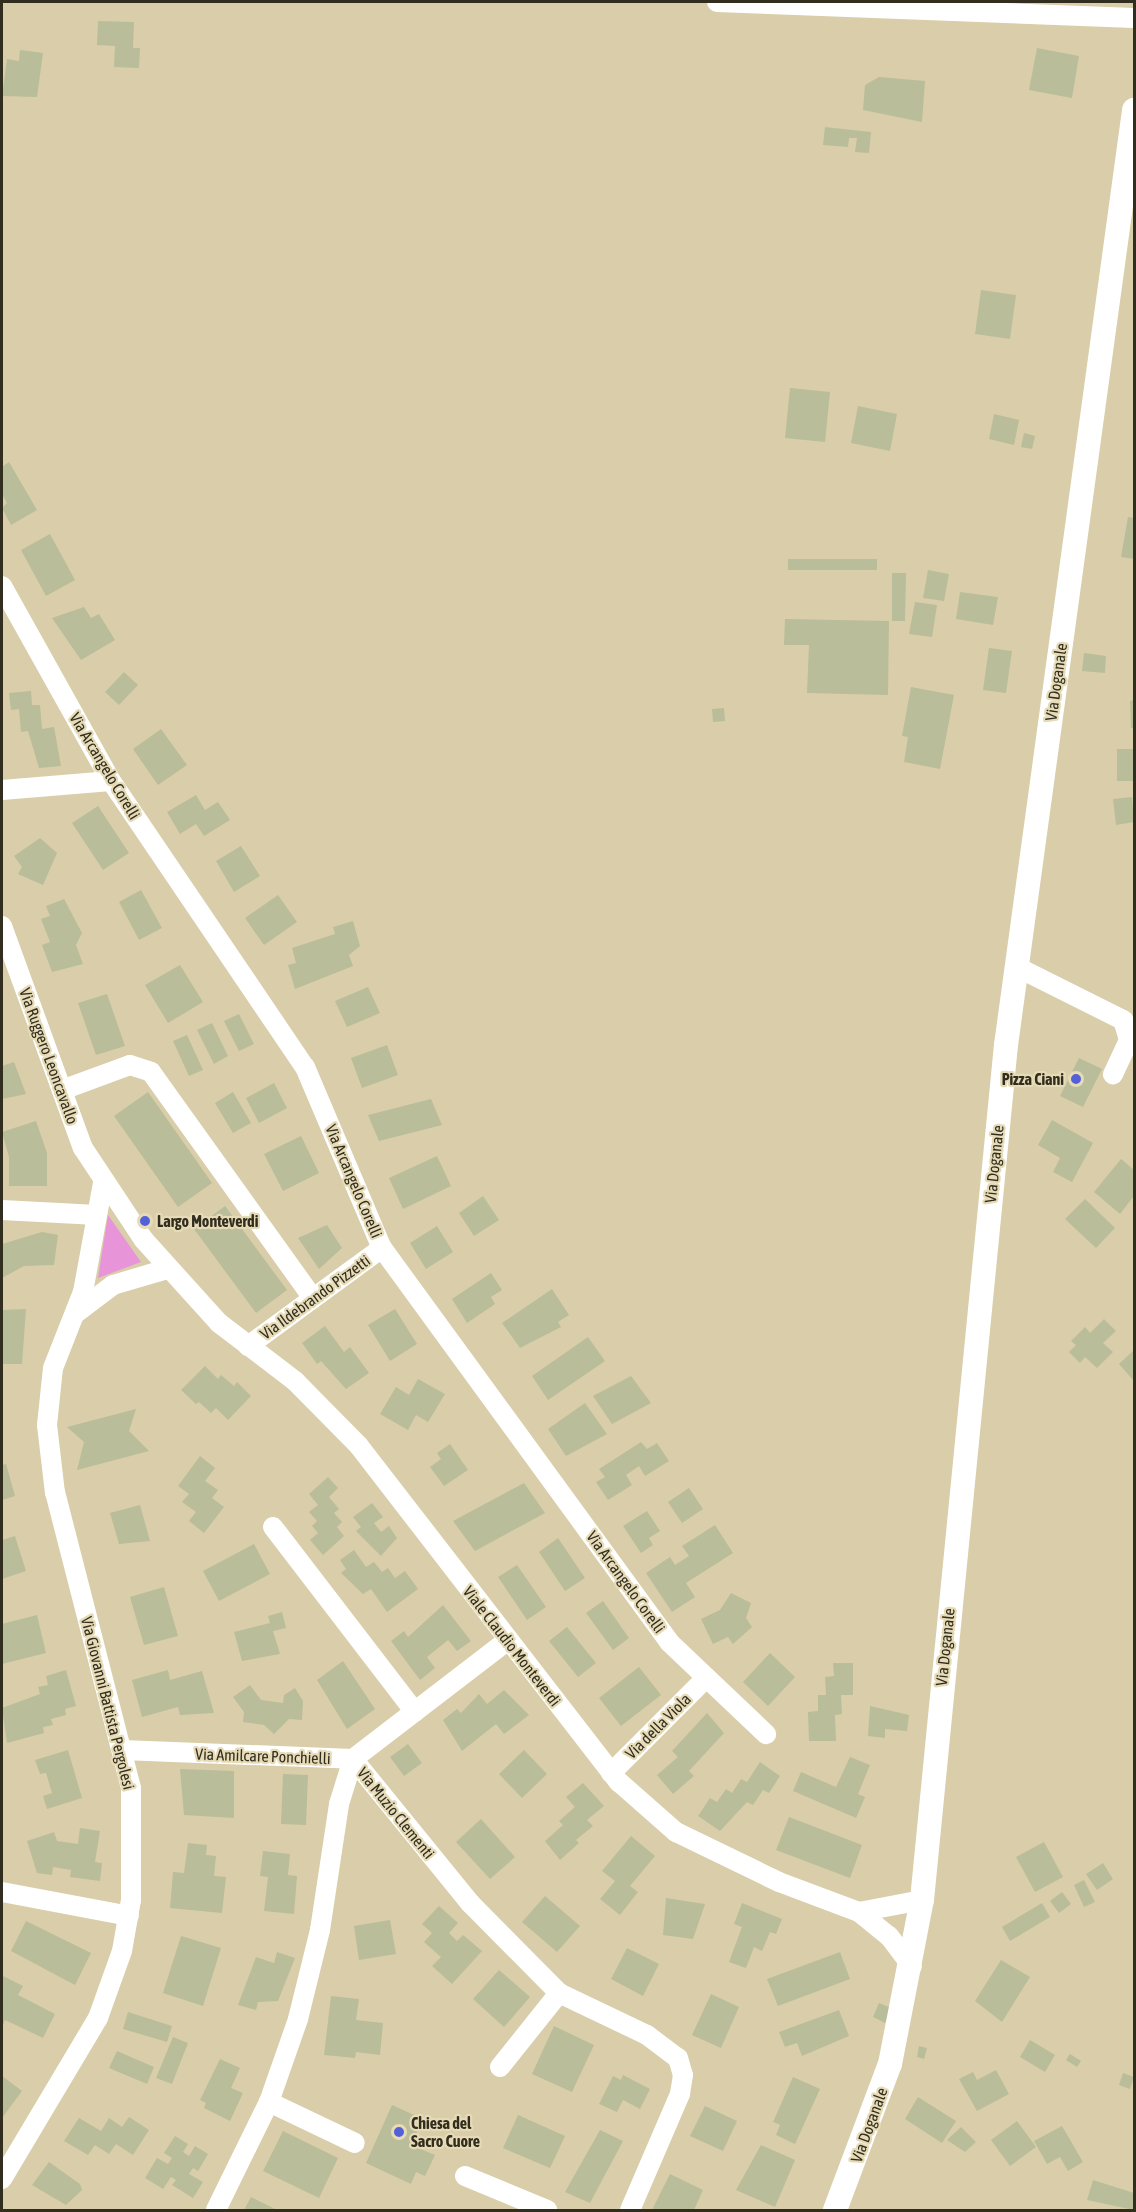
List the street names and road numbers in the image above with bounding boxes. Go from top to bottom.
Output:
street label: Via Doganale [1041,642,1071,722]
street label: Via Arcangelo Corelli [66,709,144,823]
street label: Via Ruggero Leoncavallo [15,985,83,1127]
street label: Via Arcangelo Corelli [321,1121,387,1241]
street label: Via Doganale [980,1124,1008,1204]
street label: Via Ildebrando Pizzetti [256,1251,374,1343]
street label: Via Arcangelo Corelli [583,1527,669,1637]
street label: Viale Claudio Monteverdi [459,1582,565,1710]
street label: Via Doganale [931,1607,959,1687]
street label: Via Giovanni Battista Pergolesi [77,1614,139,1792]
street label: Via della Viola [621,1689,695,1763]
street label: Via Amilcare Ponchielli [195,1744,331,1768]
street label: Via Muzio Clementi [353,1763,439,1863]
street label: Via Doganale [847,2085,891,2165]

